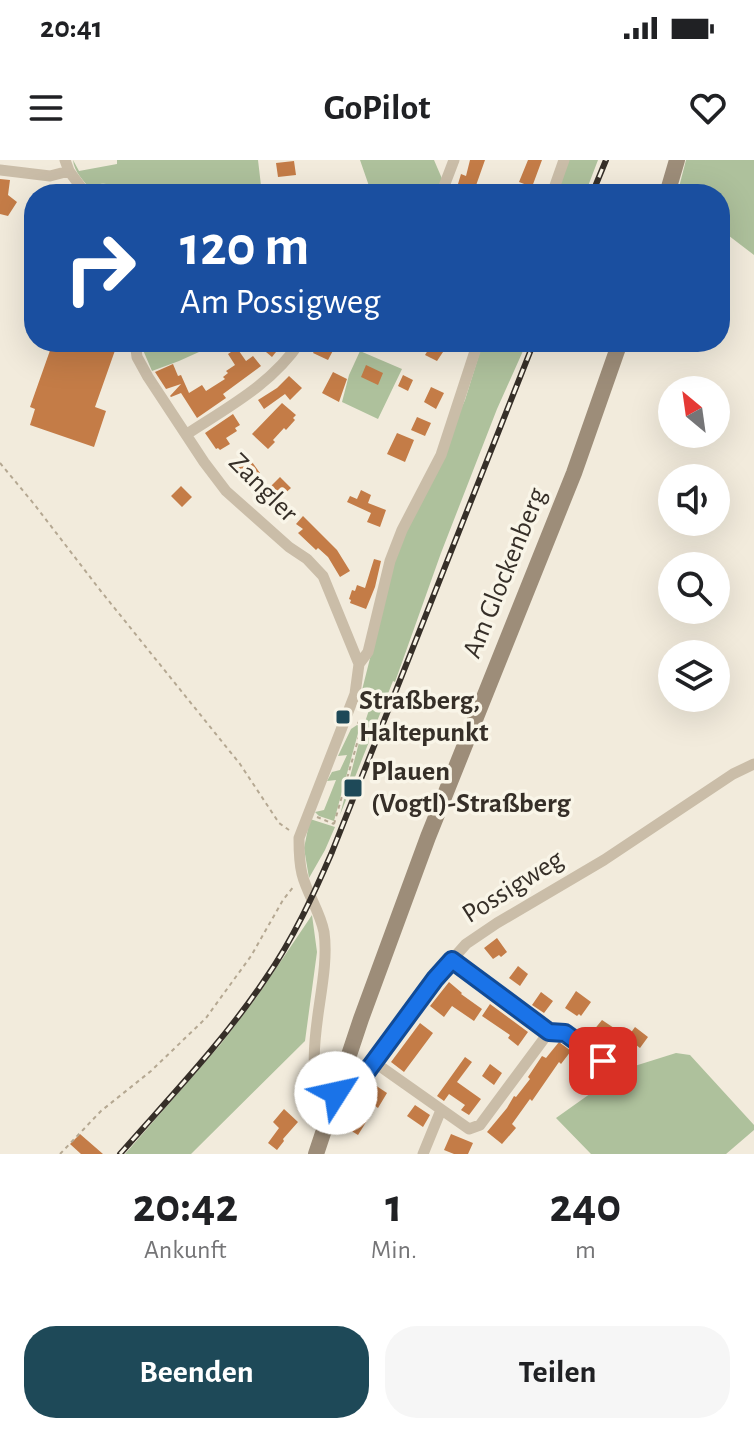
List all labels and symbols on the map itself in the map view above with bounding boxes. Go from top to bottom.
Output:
north arrow [658,376,730,448]
street label: Zangler [223,448,303,528]
street label: Am Glockenberg [458,484,552,662]
place label: Straßberg, Haltepunkt [359,687,489,747]
marker: Straßberg, Haltepunkt [334,708,352,726]
place label: Plauen (Vogtl)-Straßberg [371,758,572,818]
marker: Plauen (Vogtl)-Straßberg [342,777,364,799]
street label: Possigweg [458,845,569,929]
pin [569,1027,637,1095]
position arrow [294,1051,378,1135]

